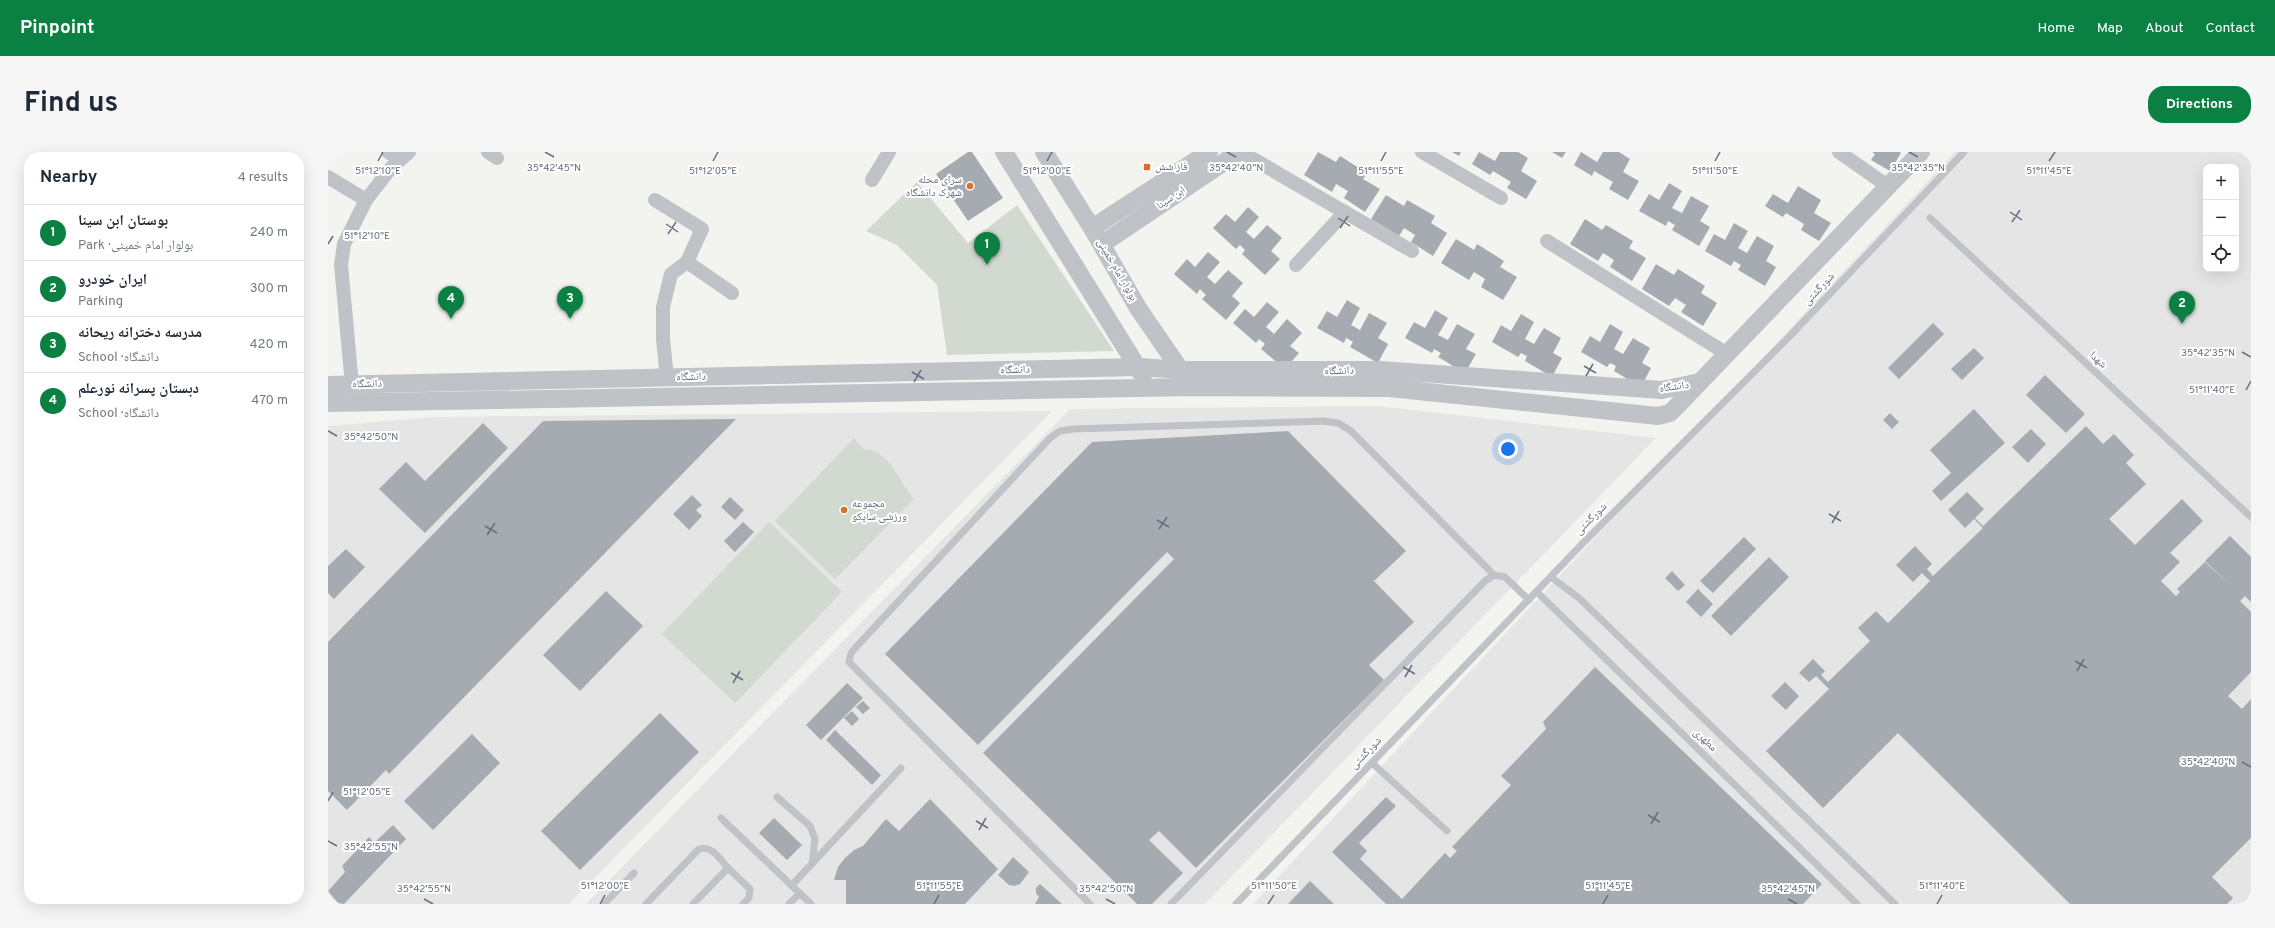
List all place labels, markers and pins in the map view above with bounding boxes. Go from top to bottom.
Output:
place label: فاز شش [1155,160,1188,174]
marker: فاز شش [1142,162,1152,172]
place label: سرای محله شهرک دانشگاه [906,173,962,200]
marker: سرای محله شهرک دانشگاه [965,181,975,191]
pin: 1 [974,232,1000,265]
pin: 4 [438,286,464,319]
pin: 3 [557,286,583,319]
pin: 2 [2169,291,2195,324]
place label: مجموعه ورزشی ساپکو [852,497,907,524]
marker: مجموعه ورزشی ساپکو [839,505,849,515]

